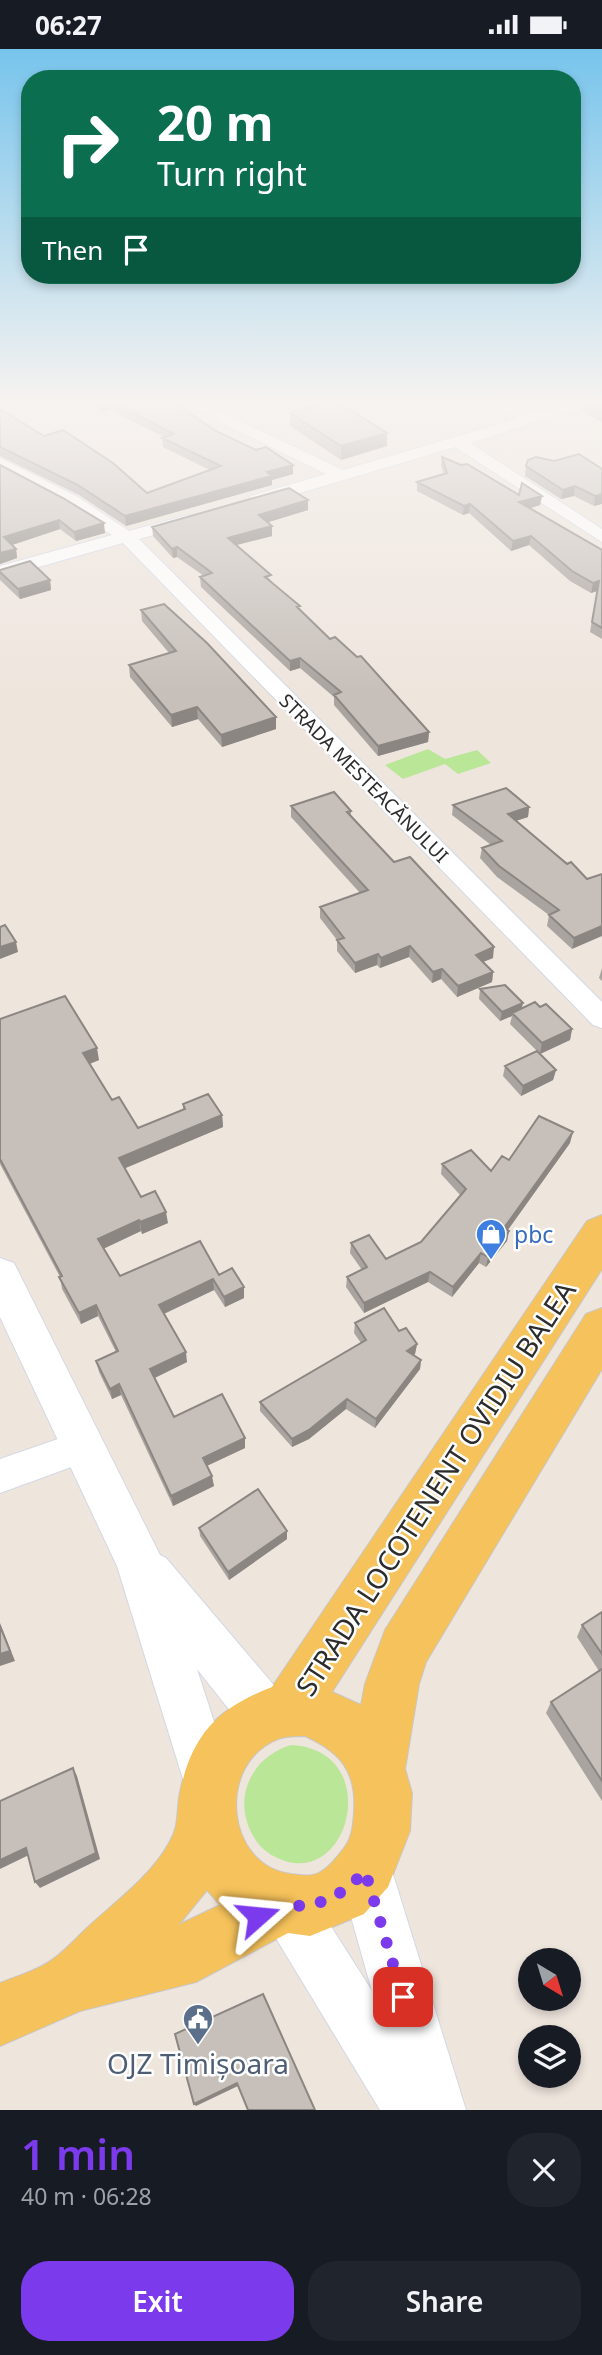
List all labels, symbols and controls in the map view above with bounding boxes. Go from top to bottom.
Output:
text: 06:27 [35,7,102,43]
text: 20 m [157,89,274,155]
icon: right [42,98,133,189]
text: Turn right [157,152,307,195]
icon: arrive [117,231,155,269]
text: Then [42,232,103,268]
street label: STRADA MESTEACĂNULUI [274,688,454,868]
shop icon: pbc [474,1217,508,1261]
place label: pbc [514,1218,553,1250]
street label: STRADA LOCOTENENT OVIDIU BALEA [286,1273,584,1703]
position arrow [221,1879,295,1953]
north arrow [518,1948,581,2011]
map controls [518,1948,581,2088]
pin [373,1967,433,2027]
icon: arrive [384,1978,422,2016]
public building icon: OJZ Timișoara [181,2002,215,2046]
button: layers [518,2025,581,2088]
place label: OJZ Timișoara [107,2044,289,2082]
text: 1 min [21,2125,135,2182]
button: close [507,2133,581,2207]
text: 40 m · 06:28 [21,2180,152,2212]
button: Exit [21,2261,294,2341]
button: Share [308,2261,581,2341]

